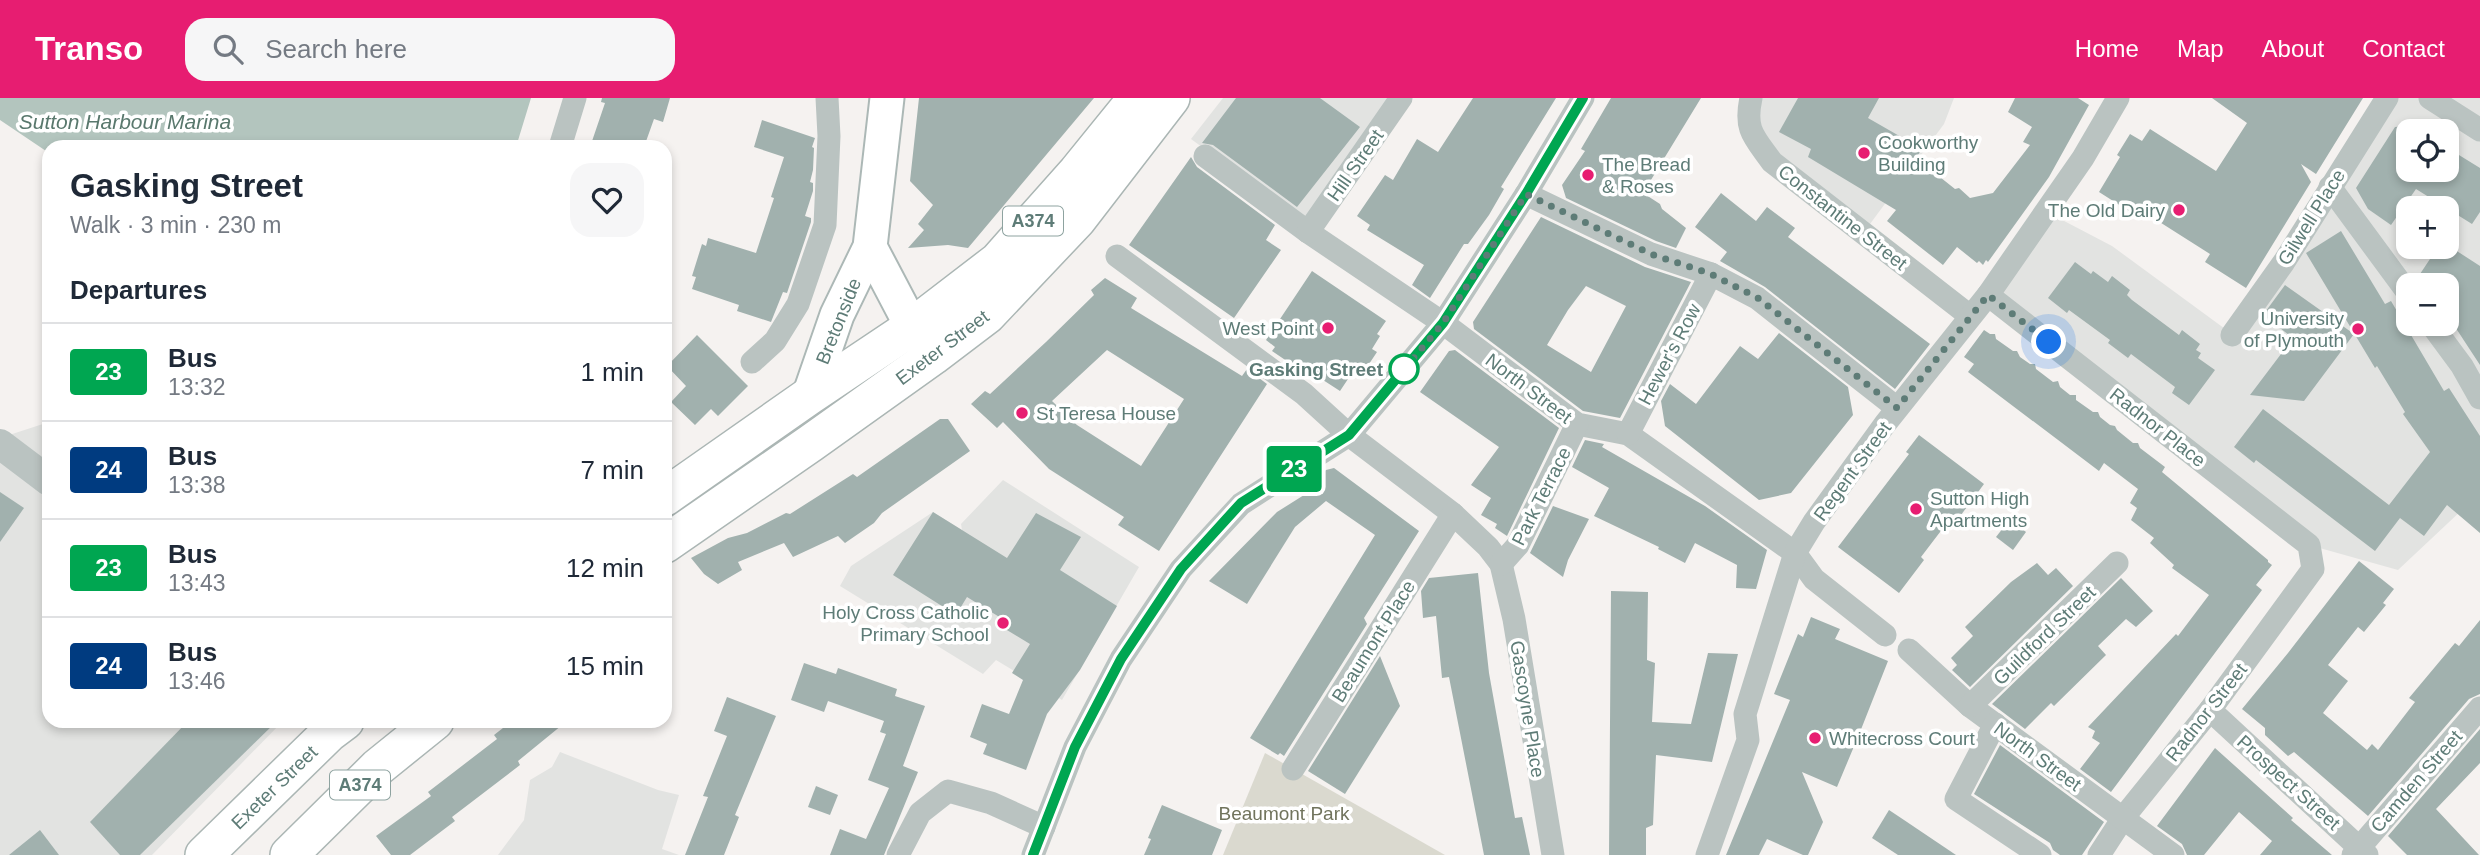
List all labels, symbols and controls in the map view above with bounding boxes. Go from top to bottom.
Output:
search box [185,18,675,81]
text: Transo [35,30,143,67]
icon: search [209,30,247,68]
text: Search here [265,34,407,64]
text: Home [2075,35,2139,62]
text: Map [2177,35,2224,62]
text: About [2262,35,2324,62]
text: Contact [2362,35,2445,62]
water label: Sutton Harbour Marina [19,110,231,133]
map controls [2396,119,2459,336]
button: locate [2396,119,2459,182]
street label: Hill Street [1323,125,1388,205]
place label: Cookworthy Building [1878,132,1979,175]
marker: Cookworthy Building [1856,145,1872,161]
place label: The Bread & Roses [1602,154,1691,197]
street label: Constantine Street [1774,161,1912,275]
button: heart [570,163,644,237]
street label: Gilwell Place [2274,166,2349,269]
text: Gasking Street [70,167,303,204]
marker: The Bread & Roses [1580,167,1596,183]
button: + [2396,196,2459,259]
place label: The Old Dairy [2048,200,2165,221]
marker: The Old Dairy [2171,202,2187,218]
road number: A374 [1003,207,1063,236]
text: Walk · 3 min · 230 m [70,212,281,238]
button: − [2396,273,2459,336]
text: Departures [70,275,207,305]
street label: Bretonside [812,275,865,367]
street label: Hewer's Row [1634,300,1705,408]
street label: Exeter Street [892,305,993,389]
place label: University of Plymouth [2244,308,2344,351]
place label: West Point [1222,318,1315,339]
marker: West Point [1320,320,1336,336]
marker: University of Plymouth [2350,321,2366,337]
your location [2031,324,2066,359]
text: Bus [168,343,217,373]
street label: North Street [1481,349,1576,428]
marker: Gasking Street [1389,354,1419,384]
text: 1 min [580,357,644,387]
text: 23 [95,358,122,385]
place label: Gasking Street [1249,359,1384,380]
text: 13:32 [168,374,226,400]
street label: Radnor Place [2106,384,2210,471]
place label: St Teresa House [1036,403,1176,424]
marker: St Teresa House [1014,405,1030,421]
street label: Regent Street [1809,417,1896,525]
text: Bus [168,441,217,471]
street label: Park Terrace [1508,444,1575,549]
line badge: 23 [1262,446,1326,492]
text: 7 min [580,455,644,485]
text: 23 [1281,455,1307,482]
text: 24 [95,456,122,483]
text: 13:38 [168,472,226,498]
place label: Sutton High Apartments [1930,488,2029,531]
marker: Sutton High Apartments [1908,501,1924,517]
text: Bus [168,539,217,569]
text: 12 min [566,553,644,583]
text: 23 [95,554,122,581]
text: 13:43 [168,570,226,596]
street label: Beaumont Place [1328,577,1419,706]
street label: Guildford Street [1989,581,2100,689]
place label: Holy Cross Catholic Primary School [822,602,989,645]
marker: Holy Cross Catholic Primary School [995,615,1011,631]
text: Bus [168,637,217,667]
street label: Gascoyne Place [1506,639,1549,779]
text: 15 min [566,651,644,681]
text: 24 [95,652,122,679]
street label: Radnor Street [2162,659,2252,765]
text: 13:46 [168,668,226,694]
street label: North Street [1990,718,2086,795]
street label: Camden Street [2367,726,2467,836]
place label: Whitecross Court [1829,728,1975,749]
marker: Whitecross Court [1807,730,1823,746]
street label: Prospect Street [2233,731,2345,834]
street label: Exeter Street [227,741,322,833]
road number: A374 [330,770,390,800]
park label: Beaumont Park [1219,803,1350,824]

